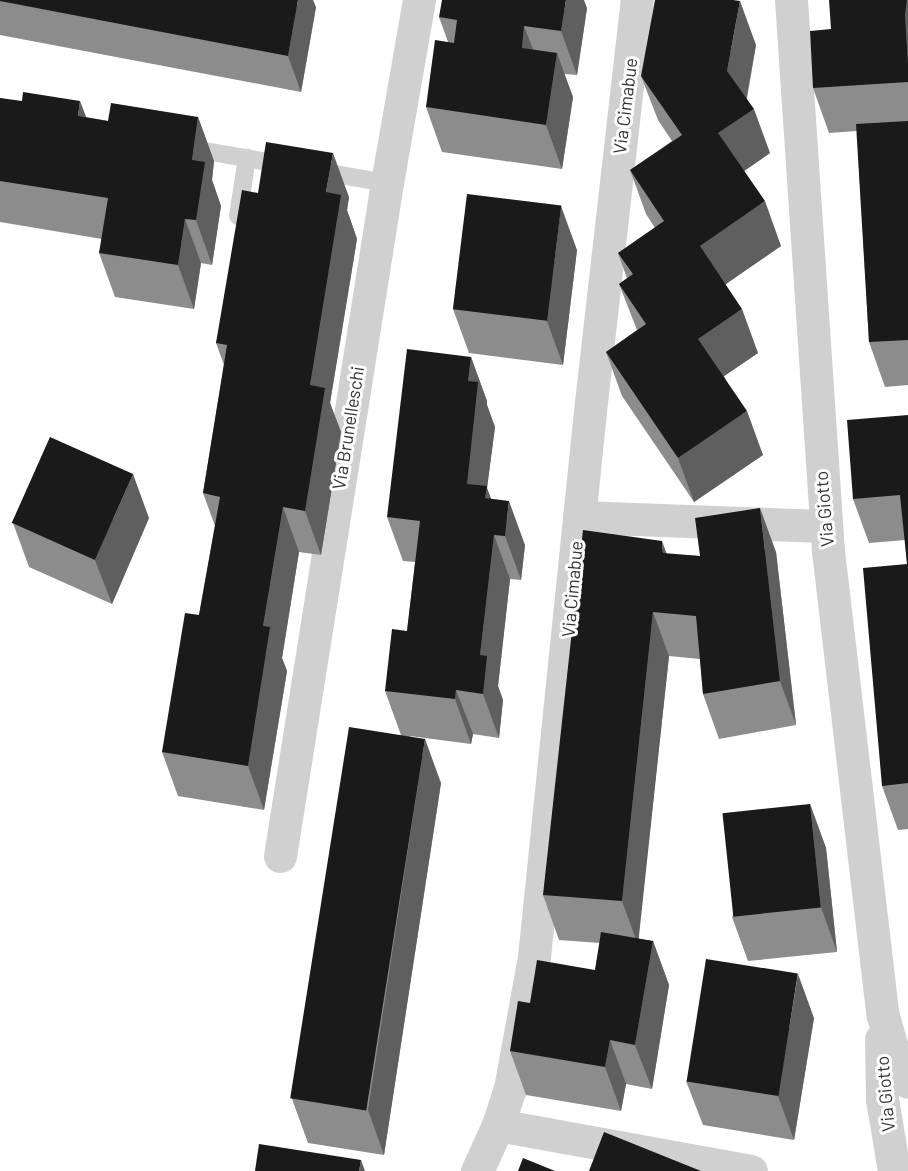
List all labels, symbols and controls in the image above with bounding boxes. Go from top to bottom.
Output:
street label: Via Cimabue [608,57,642,155]
street label: Via Brunelleschi [328,365,368,491]
street label: Via Giotto [810,470,838,548]
street label: Via Cimabue [557,540,587,638]
street label: Via Giotto [871,1055,899,1133]

